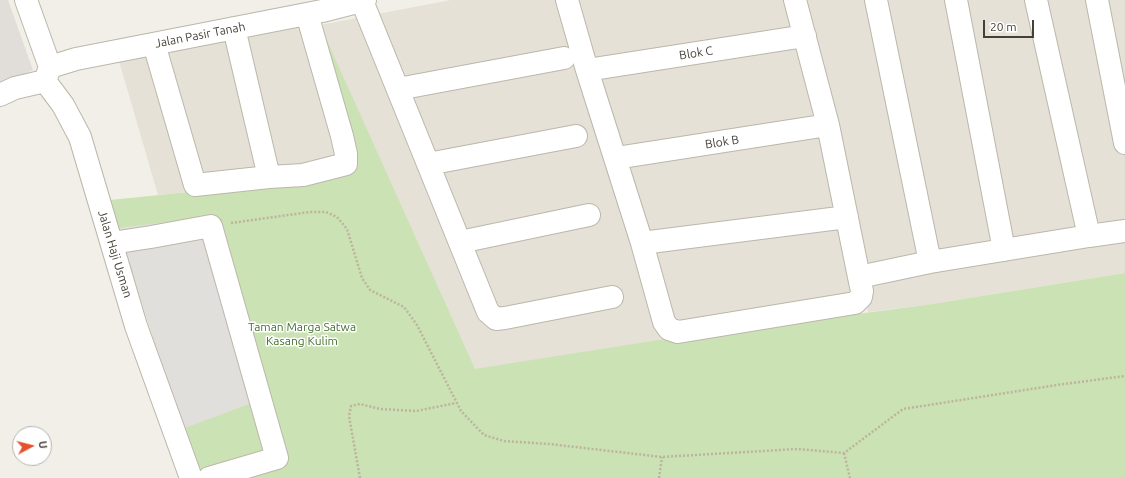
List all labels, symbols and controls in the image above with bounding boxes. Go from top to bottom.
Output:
scale bar [985,12,1036,38]
street label: Jalan Pasir Tanah [154,19,246,51]
text: 20 m [990,20,1017,33]
street label: Blok C [678,43,714,63]
street label: Blok B [704,132,740,152]
street label: Jalan Haji Usman [95,208,135,300]
park label: Taman Marga Satwa Kasang Kulim [248,320,356,348]
north arrow [12,426,52,466]
text: U [36,440,49,449]

